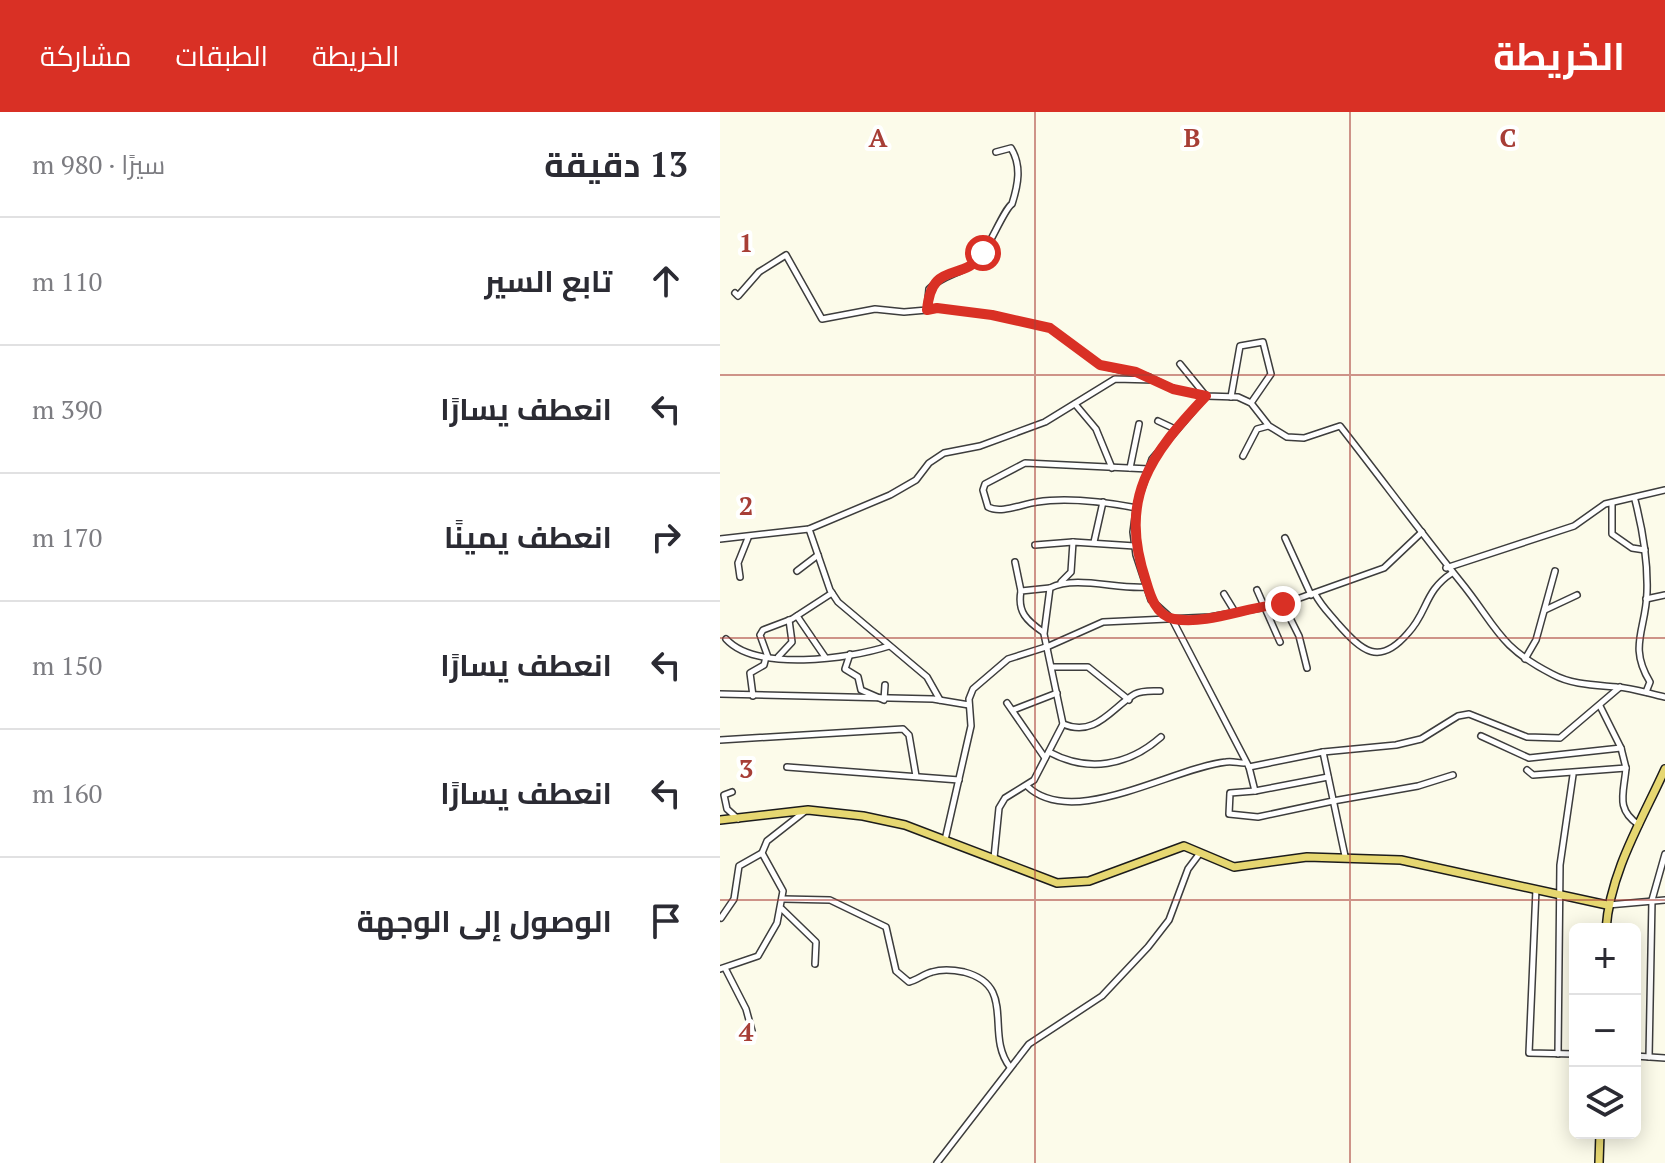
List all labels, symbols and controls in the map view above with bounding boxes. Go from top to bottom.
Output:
text: الخريطة [1493,31,1625,81]
text: مشاركة [40,37,131,74]
text: الطبقات [175,37,268,74]
text: الخريطة [312,37,399,74]
text: A [869,120,888,154]
text: B [1184,120,1200,154]
text: C [1500,120,1516,154]
text: 13 دقيقة [544,142,688,187]
text: سيرًا · 980 m [32,147,165,181]
text: 1 [739,225,753,259]
route start [965,235,1001,271]
icon: ahead [644,259,688,303]
text: تابع السير [485,261,612,301]
text: 110 m [32,264,102,298]
icon: left [644,387,688,431]
text: انعطف يسارًا [440,389,612,429]
text: 390 m [32,392,102,426]
text: 2 [739,488,753,522]
icon: right [644,515,688,559]
text: انعطف يمينًا [444,517,612,557]
text: 170 m [32,520,102,554]
route end [1265,586,1301,622]
icon: left [644,643,688,687]
text: انعطف يسارًا [440,645,612,685]
text: 150 m [32,648,102,682]
text: 3 [739,751,753,785]
icon: left [644,771,688,815]
text: انعطف يسارًا [440,773,612,813]
text: 160 m [32,776,102,810]
icon: arrive [644,899,688,943]
text: الوصول إلى الوجهة [357,901,612,941]
map controls [1569,923,1641,1139]
button: + [1569,923,1641,995]
button: − [1569,995,1641,1067]
text: 4 [739,1014,754,1048]
button: layers [1569,1067,1641,1139]

